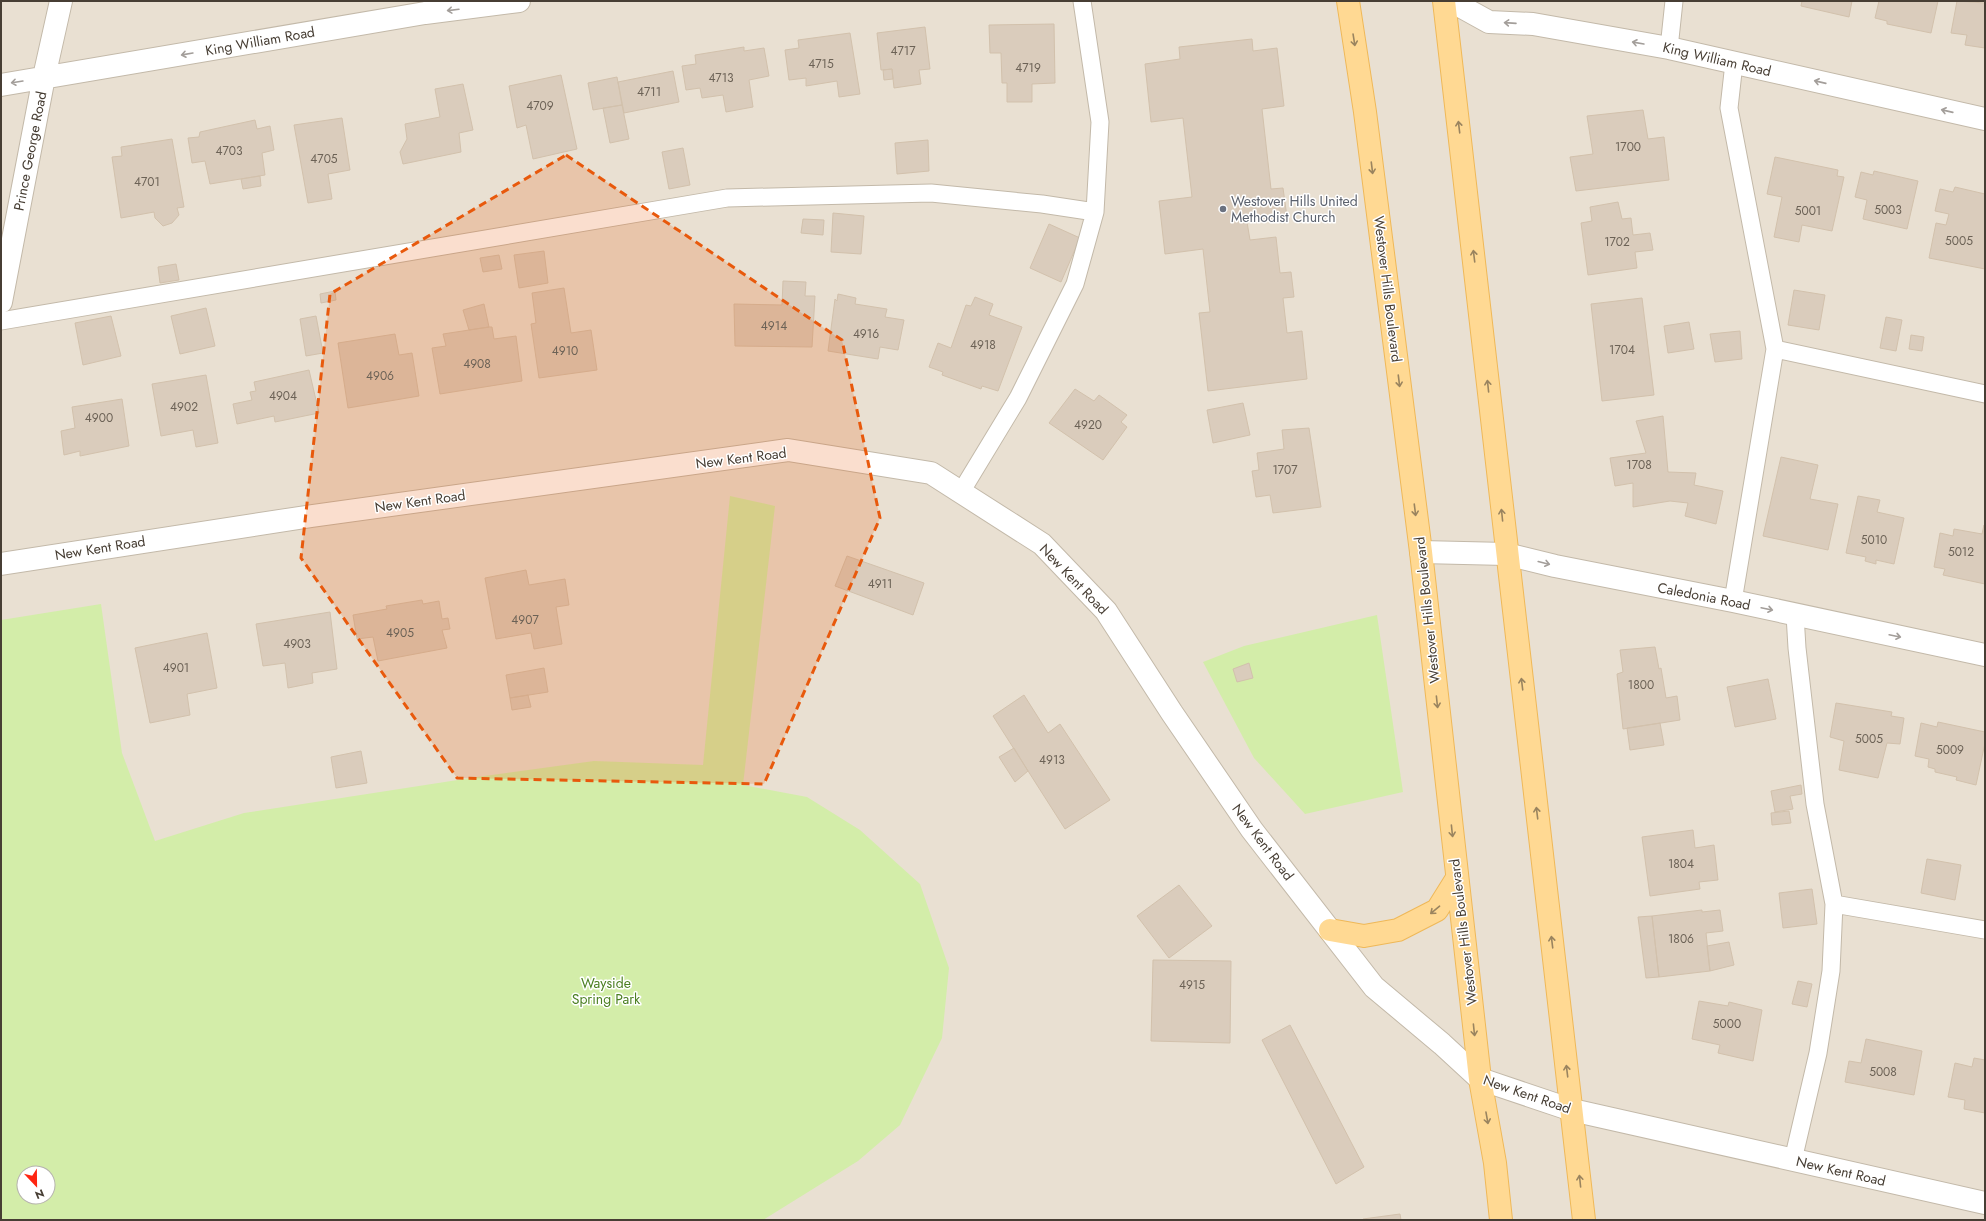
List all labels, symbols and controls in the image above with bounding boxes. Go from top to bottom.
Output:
one-way arrow [447,6,460,14]
one-way arrow [1504,19,1517,27]
street label: King William Road [204,22,316,60]
one-way arrow [1350,33,1358,46]
street label: King William Road [1661,37,1773,81]
one-way arrow [1632,38,1645,46]
house number: 4717 [891,42,916,60]
one-way arrow [181,50,194,58]
house number: 4715 [808,55,834,73]
house number: 4719 [1015,59,1041,77]
house number: 4713 [708,69,734,87]
one-way arrow [11,78,24,86]
one-way arrow [1814,78,1827,86]
house number: 4711 [637,83,661,101]
street label: Prince George Road [9,90,51,212]
house number: 4709 [526,97,554,115]
one-way arrow [1941,106,1954,114]
one-way arrow [1455,121,1462,134]
house number: 1700 [1615,138,1641,156]
house number: 4703 [215,142,243,160]
house number: 4705 [310,150,338,168]
one-way arrow [1368,161,1376,174]
house number: 4701 [134,173,160,191]
place label: Westover Hills United Methodist Church [1231,191,1358,227]
house number: 5003 [1874,201,1902,219]
house number: 5001 [1795,202,1821,220]
marker: Westover Hills United Methodist Church [1218,204,1228,214]
street label: Westover Hills Boulevard [1369,215,1407,363]
house number: 5005 [1945,232,1973,250]
house number: 1702 [1604,233,1630,251]
one-way arrow [1470,250,1478,263]
house number: 4914 [761,317,787,335]
house number: 4916 [853,325,879,343]
house number: 4918 [970,336,996,354]
house number: 1704 [1609,341,1635,359]
house number: 4910 [552,342,578,360]
house number: 4908 [463,355,491,373]
house number: 4906 [366,367,394,385]
one-way arrow [1395,374,1403,387]
one-way arrow [1484,380,1492,393]
house number: 4904 [269,387,297,405]
house number: 4902 [170,398,198,416]
house number: 4900 [85,409,113,427]
house number: 4920 [1074,416,1102,434]
street label: New Kent Road [694,443,788,473]
house number: 1708 [1626,456,1652,474]
house number: 1707 [1272,461,1298,479]
street label: New Kent Road [373,485,467,517]
one-way arrow [1412,503,1419,516]
one-way arrow [1498,509,1506,522]
street label: New Kent Road [53,531,147,565]
house number: 5010 [1861,531,1887,549]
street label: Westover Hills Boulevard [1409,536,1445,684]
street label: New Kent Road [1035,539,1113,619]
house number: 5012 [1948,543,1974,561]
one-way arrow [1537,560,1550,568]
house number: 4911 [868,575,892,593]
street label: Caledonia Road [1656,577,1752,615]
one-way arrow [1761,605,1774,613]
house number: 4907 [511,611,539,629]
house number: 4905 [386,624,414,642]
one-way arrow [1888,632,1901,640]
house number: 4903 [283,635,311,653]
house number: 4901 [163,659,189,677]
house number: 1800 [1628,676,1654,694]
one-way arrow [1518,678,1525,691]
one-way arrow [1434,695,1441,708]
house number: 5005 [1855,730,1883,748]
house number: 5009 [1936,741,1964,759]
house number: 4913 [1039,751,1065,769]
street label: New Kent Road [1228,799,1298,885]
one-way arrow [1533,807,1541,820]
one-way arrow [1448,824,1456,837]
house number: 1804 [1668,855,1694,873]
street label: Westover Hills Boulevard [1444,858,1482,1006]
one-way arrow [1430,905,1440,914]
house number: 1806 [1668,930,1694,948]
one-way arrow [1548,936,1556,949]
park label: Wayside Spring Park [572,973,641,1009]
house number: 4915 [1179,976,1205,994]
house number: 5000 [1713,1015,1741,1033]
one-way arrow [1471,1023,1478,1036]
house number: 5008 [1869,1063,1897,1081]
one-way arrow [1563,1065,1571,1078]
street label: New Kent Road [1481,1070,1573,1118]
one-way arrow [1483,1111,1491,1124]
street label: New Kent Road [1794,1151,1888,1191]
north arrow [16,1165,56,1205]
one-way arrow [1576,1175,1584,1188]
text: N [33,1185,47,1203]

